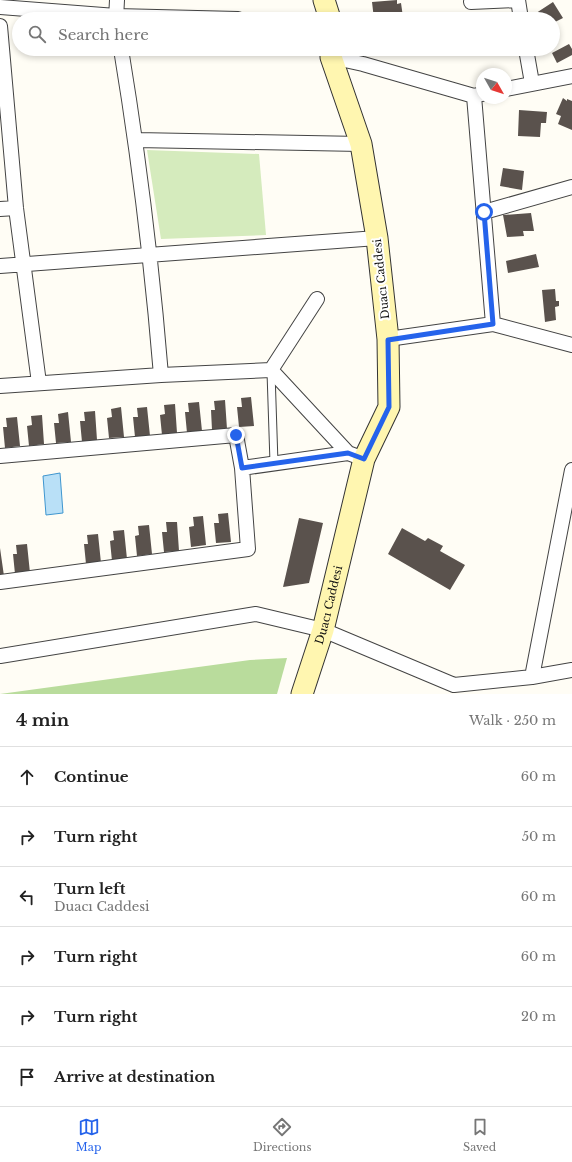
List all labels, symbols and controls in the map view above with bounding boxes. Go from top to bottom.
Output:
search box [12,12,560,56]
icon: search [26,23,48,45]
text: Search here [58,25,149,44]
north arrow [476,68,512,104]
route start [475,203,493,221]
street label: Duacı Caddesi [370,238,392,320]
route end [227,426,245,444]
street label: Duacı Caddesi [312,564,345,646]
text: 4 min [16,710,69,731]
text: Walk · 250 m [469,712,556,729]
icon: ahead [16,766,38,788]
text: Continue [54,767,129,786]
text: 60 m [521,768,556,785]
icon: right [16,826,38,848]
text: Turn right [54,827,137,846]
text: 50 m [522,828,556,845]
text: Turn left [54,879,125,898]
icon: left [16,886,38,908]
text: 60 m [521,888,556,905]
text: Duacı Caddesi [54,898,150,915]
icon: right [16,946,38,968]
text: Turn right [54,947,137,966]
text: 60 m [521,948,556,965]
icon: right [16,1006,38,1028]
text: Turn right [54,1007,137,1026]
text: 20 m [521,1008,556,1025]
icon: arrive [16,1066,38,1088]
text: Arrive at destination [54,1067,215,1086]
tab: Map [76,1116,101,1154]
tab: Directions [253,1116,311,1154]
tab: Saved [463,1116,496,1154]

